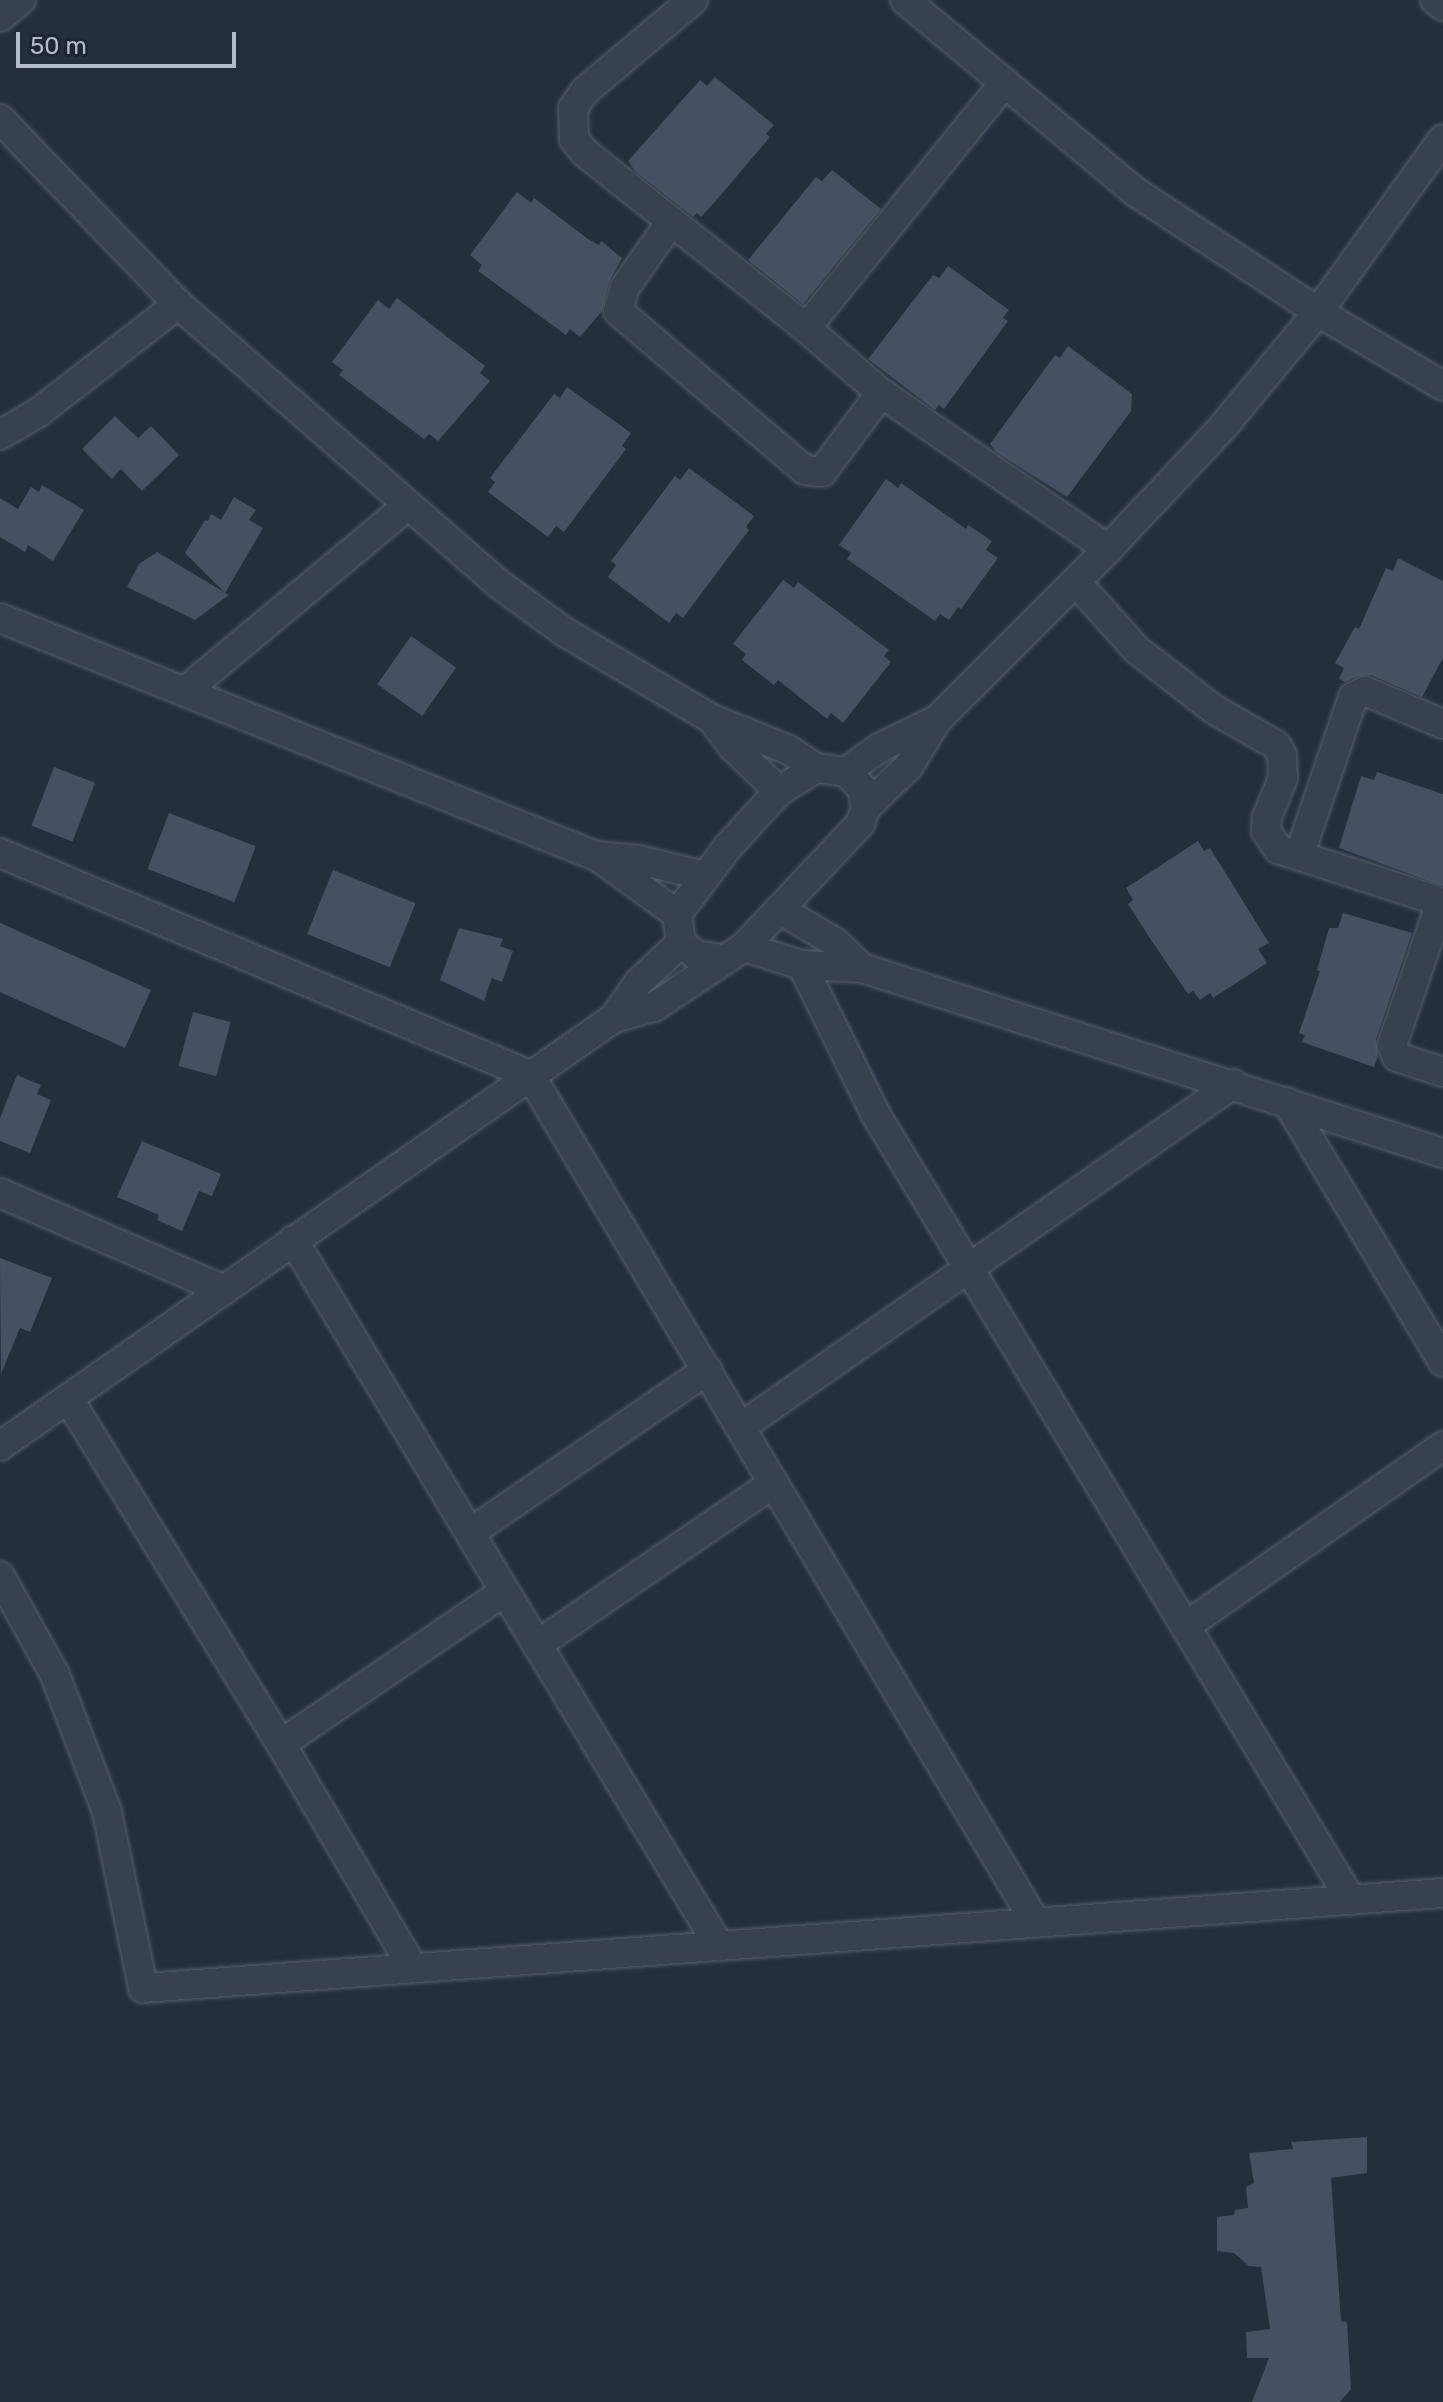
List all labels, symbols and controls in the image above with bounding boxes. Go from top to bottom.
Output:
scale bar [20,16,240,66]
text: 50 m [30,32,87,60]

